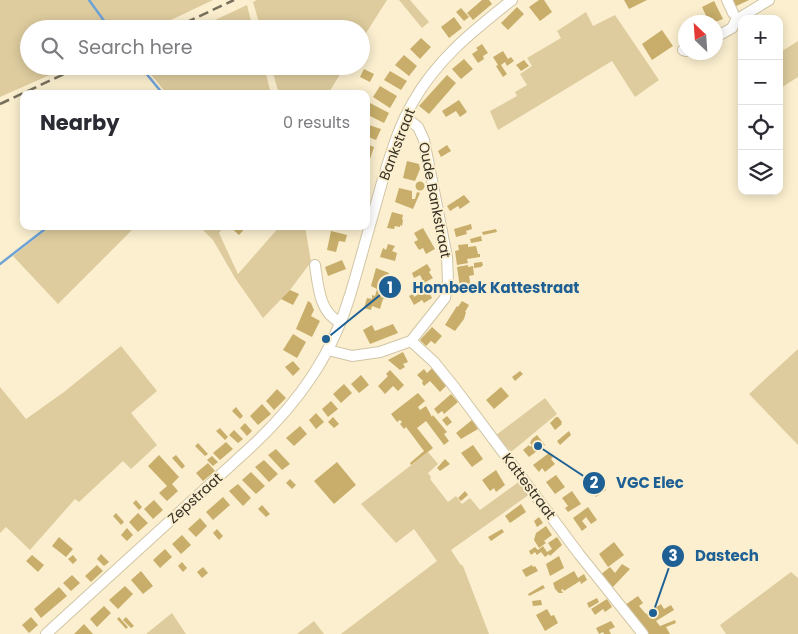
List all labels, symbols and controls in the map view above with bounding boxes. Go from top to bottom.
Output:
north arrow [678,15,723,60]
map controls [738,15,783,195]
button: + [738,15,783,60]
search box [20,20,370,75]
icon: search [38,34,66,62]
text: Search here [78,34,192,61]
button: − [738,60,783,105]
street label: Bankstraat [374,105,420,183]
button: locate [738,105,783,150]
text: Nearby [40,108,120,137]
text: 0 results [283,111,350,134]
street label: Oude Bankstraat [414,140,456,260]
button: layers [738,150,783,195]
callout: Hombeek Kattestraat [378,272,590,302]
text: 1 [387,277,393,298]
text: Hombeek Kattestraat [413,277,579,298]
street label: Kattestraat [497,449,561,523]
street label: Zepstraat [163,468,227,528]
callout: VGC Elec [581,468,694,498]
text: 2 [590,472,599,493]
text: VGC Elec [616,472,684,493]
callout: Dastech [660,541,769,571]
text: 3 [668,545,678,566]
text: Dastech [695,545,759,566]

